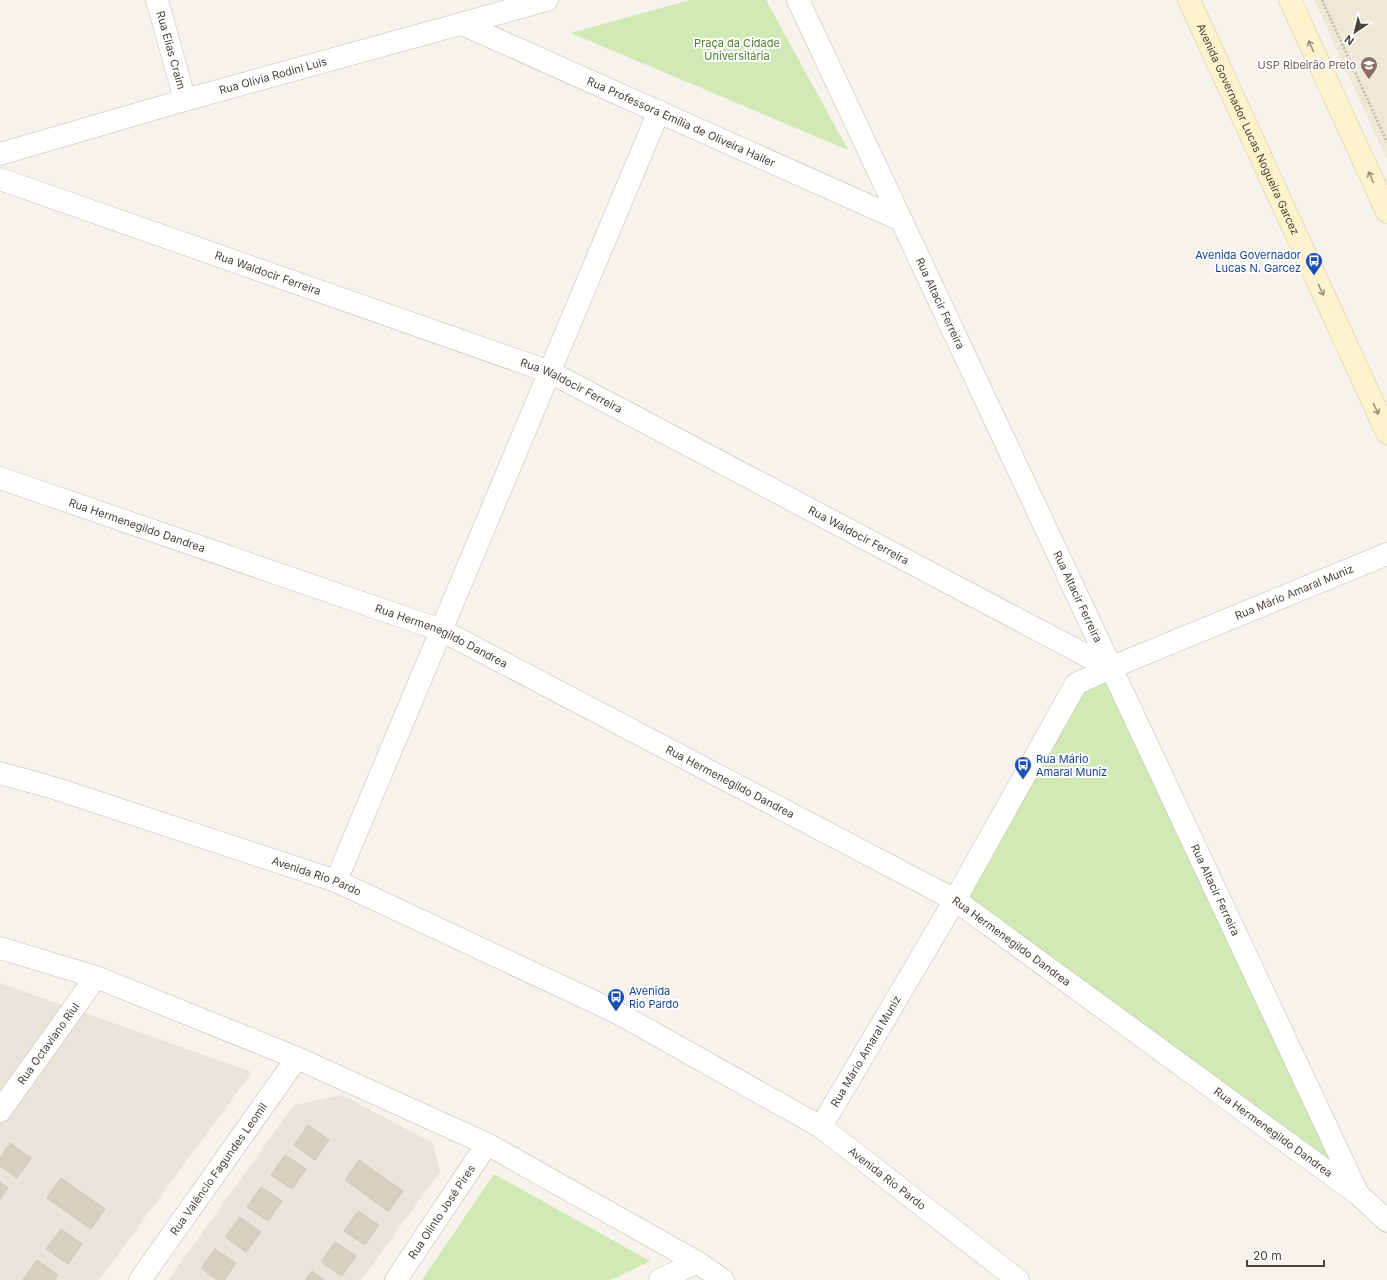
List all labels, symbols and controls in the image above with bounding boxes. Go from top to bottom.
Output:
street label: Rua Elias Craim [153,9,189,91]
north arrow [1335,12,1375,52]
street label: Avenida Governador Lucas Nogueira Garcez [1194,21,1302,237]
text: N [1342,32,1357,48]
park label: Praça da Cidade Universitária [694,36,780,63]
one-way arrow [1307,40,1314,52]
street label: Rua Olívia Rodini Luis [218,54,329,97]
school or university icon: USP Ribeirão Preto [1359,55,1379,80]
place label: USP Ribeirão Preto [1258,58,1356,72]
street label: Rua Professora Emília de Oliveira Hailer [585,74,777,170]
one-way arrow [1367,171,1374,183]
street label: Rua Waldocir Ferreira [213,248,323,298]
place label: Avenida Governador Lucas N. Garcez [1195,248,1301,275]
bus stop icon: Avenida Governador Lucas N. Garcez [1304,251,1324,276]
street label: Rua Altacir Ferreira [913,255,968,351]
one-way arrow [1318,284,1325,296]
street label: Rua Waldocir Ferreira [519,355,625,416]
one-way arrow [1373,402,1380,414]
street label: Rua Hermenegildo Dandrea [67,495,207,555]
street label: Rua Waldocir Ferreira [806,503,911,567]
street label: Rua Altacir Ferreira [1050,549,1105,645]
street label: Rua Mário Amaral Muniz [1233,562,1356,623]
street label: Rua Hermenegildo Dandrea [373,601,510,671]
street label: Rua Hermenegildo Dandrea [663,742,797,821]
place label: Rua Mário Amaral Muniz [1036,752,1107,779]
bus stop icon: Rua Mário Amaral Muniz [1013,755,1033,780]
street label: Rua Altacir Ferreira [1188,842,1243,938]
street label: Avenida Rio Pardo [270,853,364,899]
street label: Rua Hermenegildo Dandrea [949,893,1074,989]
place label: Avenida Rio Pardo [629,984,679,1011]
bus stop icon: Avenida Rio Pardo [606,987,626,1012]
street label: Rua Mário Amaral Muniz [827,993,904,1109]
street label: Rua Octaviano Riul [14,1000,82,1087]
street label: Rua Hermenegildo Dandrea [1211,1084,1335,1180]
street label: Rua Valêncio Fagundes Leomil [167,1100,270,1238]
street label: Avenida Rio Pardo [846,1144,929,1213]
street label: Rua Olinto José Pires [405,1162,478,1262]
scale bar [1247,1242,1324,1268]
text: 20 m [1253,1248,1282,1263]

